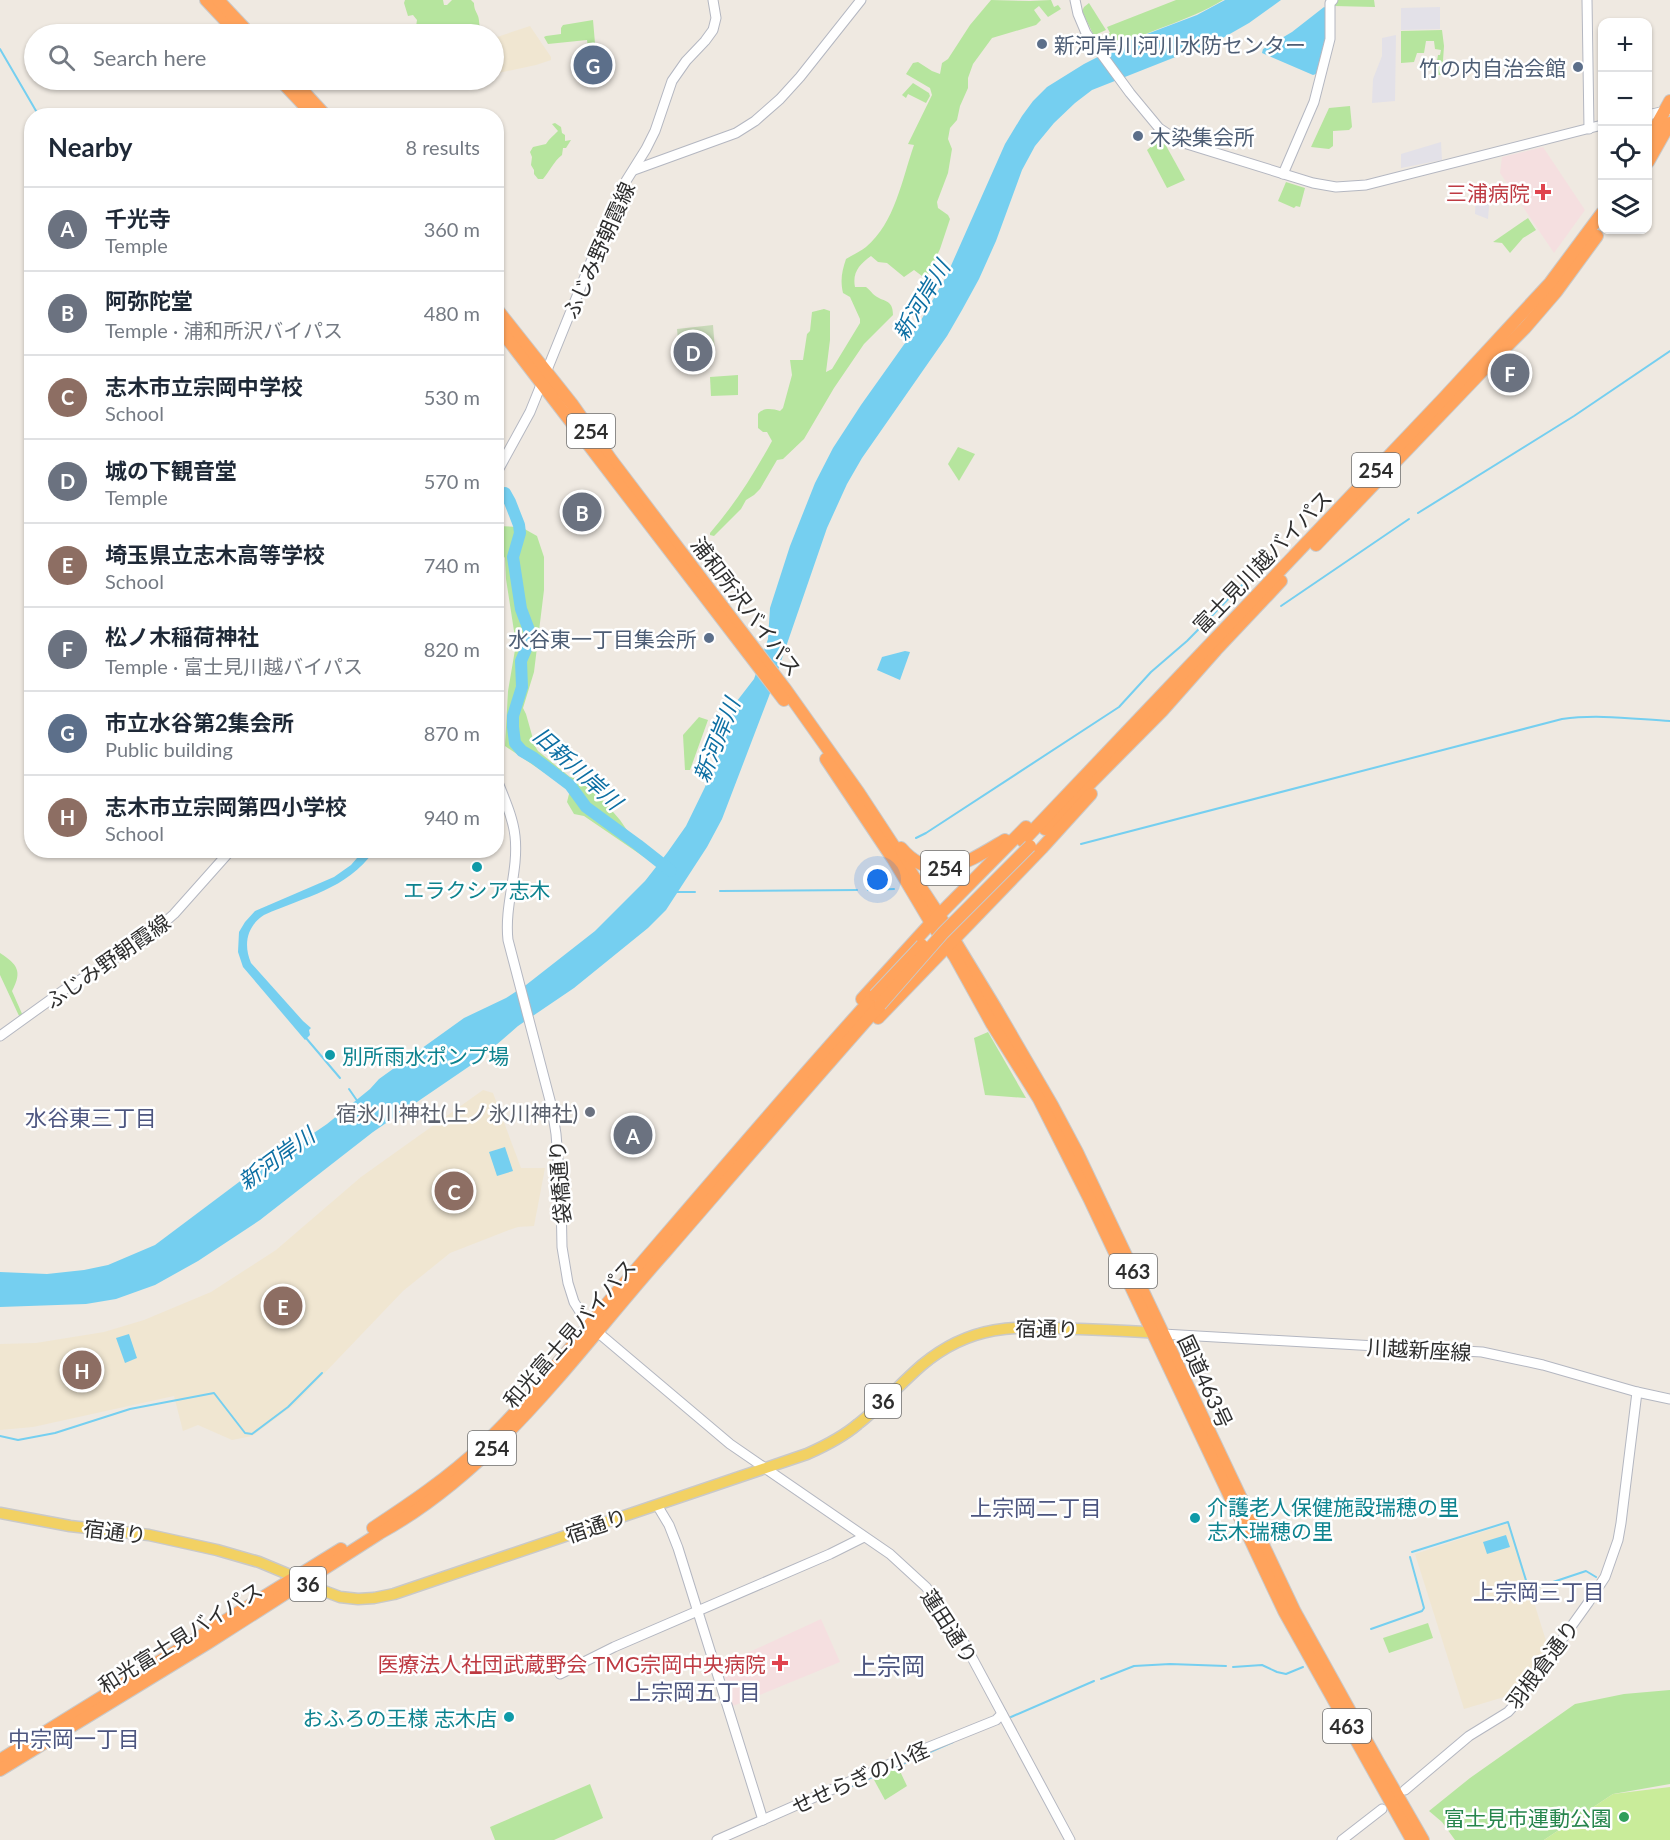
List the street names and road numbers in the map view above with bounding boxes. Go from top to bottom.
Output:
street label: ふじみ野朝霞線 [557,178,639,322]
road number: 254 [567,414,615,448]
road number: 254 [1352,453,1400,487]
street label: 富士見川越バイパス [1188,484,1336,638]
street label: 浦和所沢バイパス [687,532,807,680]
road number: 254 [921,851,969,885]
street label: ふじみ野朝霞線 [40,909,174,1013]
street label: 袋橋通り [544,1139,574,1225]
street label: 和光富士見バイパス [498,1254,640,1412]
road number: 463 [1109,1254,1157,1288]
street label: 宿通り [1015,1315,1079,1341]
street label: 国道463号 [1174,1331,1238,1431]
street label: 川越新座線 [1366,1334,1472,1364]
road number: 36 [865,1384,901,1418]
road number: 254 [468,1431,516,1465]
street label: 宿通り [562,1503,630,1547]
street label: 宿通り [82,1515,148,1547]
road number: 36 [290,1567,326,1601]
street label: 和光富士見バイパス [93,1576,267,1698]
street label: 蓮田通り [917,1584,983,1668]
street label: 羽根倉通り [1500,1615,1584,1713]
road number: 463 [1323,1709,1371,1743]
street label: せせらぎの小径 [788,1736,932,1818]

